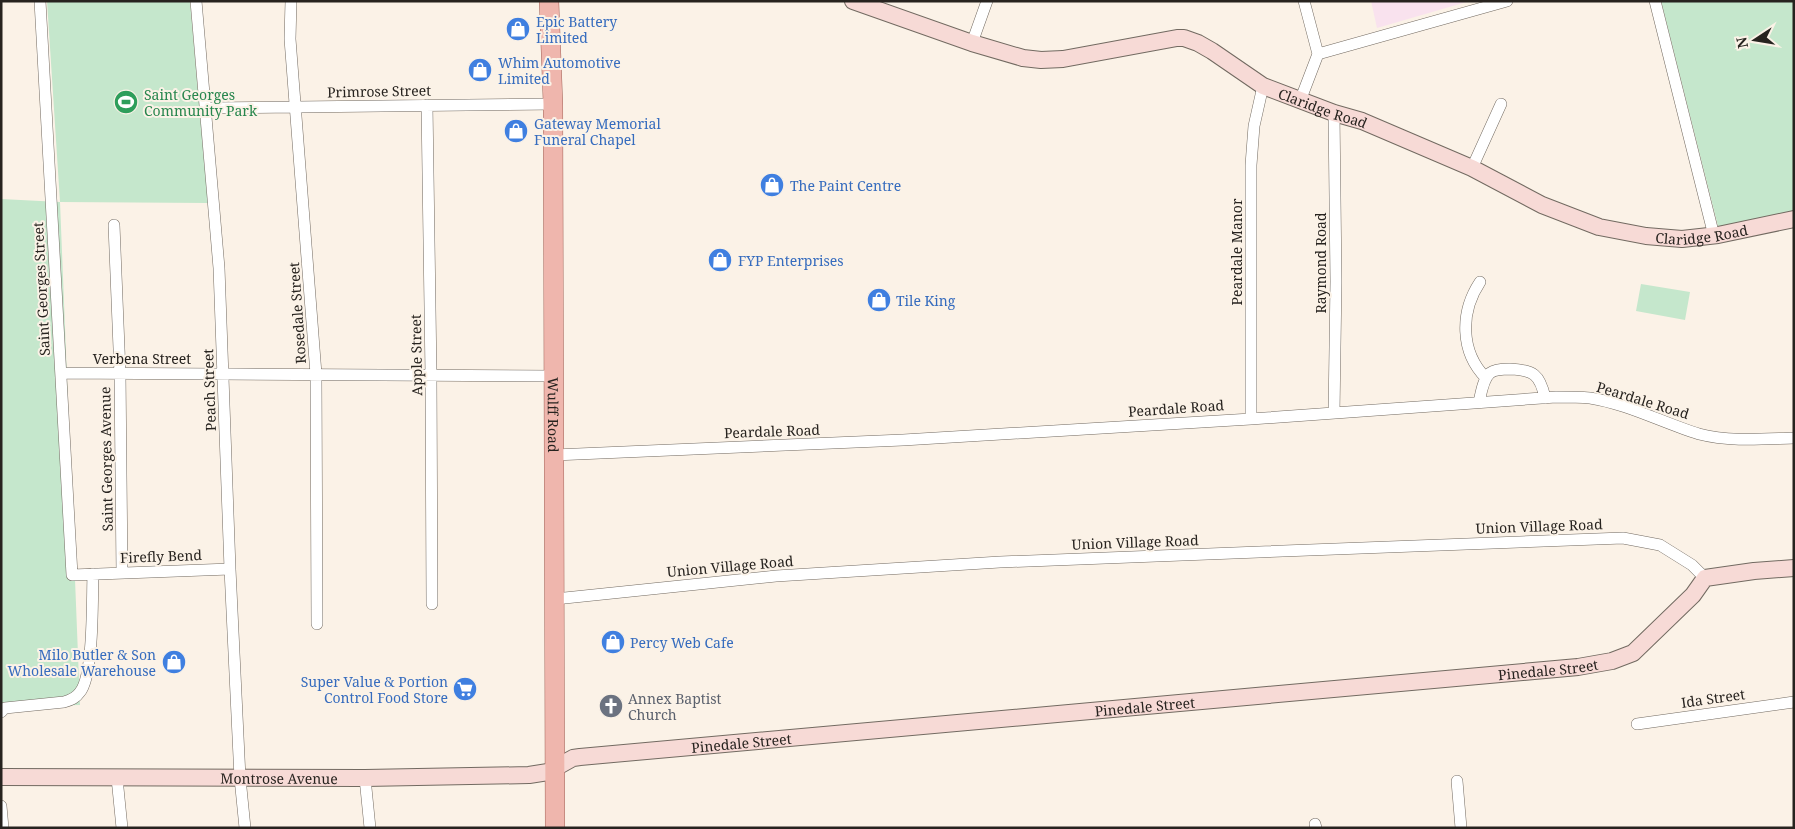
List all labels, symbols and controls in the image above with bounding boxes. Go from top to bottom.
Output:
place label: Epic Battery Limited [536,12,617,47]
north arrow [1730,15,1780,65]
shop icon: Epic Battery Limited [505,16,531,42]
text: N [1731,35,1752,50]
place label: Whim Automotive Limited [498,53,621,88]
shop icon: Whim Automotive Limited [467,57,493,83]
street label: Primrose Street [327,81,431,101]
street label: Claridge Road [1276,83,1371,132]
place label: Saint Georges Community Park [144,85,258,120]
sports icon: Saint Georges Community Park [113,89,139,115]
place label: Gateway Memorial Funeral Chapel [534,114,661,149]
shop icon: Gateway Memorial Funeral Chapel [503,118,529,144]
shop icon: The Paint Centre [759,172,785,198]
place label: The Paint Centre [790,176,901,195]
street label: Peardale Manor [1227,198,1246,306]
street label: Raymond Road [1311,212,1330,314]
street label: Claridge Road [1655,219,1750,249]
street label: Saint Georges Street [28,222,54,356]
shop icon: FYP Enterprises [707,247,733,273]
place label: FYP Enterprises [738,251,844,270]
street label: Rosedale Street [284,261,310,365]
shop icon: Tile King [866,287,892,313]
place label: Tile King [896,291,956,310]
street label: Apple Street [406,314,426,396]
street label: Peach Street [198,348,220,431]
street label: Verbena Street [93,349,191,368]
street label: Wulff Road [544,377,563,453]
street label: Peardale Road [1594,377,1692,423]
street label: Saint Georges Avenue [95,386,117,532]
street label: Peardale Road [1127,395,1225,421]
street label: Peardale Road [724,420,821,442]
street label: Union Village Road [1475,514,1603,538]
street label: Union Village Road [1071,530,1199,554]
street label: Firefly Bend [120,545,203,567]
street label: Union Village Road [666,551,795,581]
shop icon: Percy Web Cafe [600,629,626,655]
place label: Percy Web Cafe [630,633,734,652]
place label: Milo Butler & Son Wholesale Warehouse [8,645,156,680]
shop icon: Milo Butler & Son Wholesale Warehouse [161,649,187,675]
street label: Pinedale Street [1497,654,1600,684]
place label: Super Value & Portion Control Food Store [301,672,448,707]
supermarket icon: Super Value & Portion Control Food Store [452,676,478,702]
street label: Ida Street [1680,684,1746,712]
place label: Annex Baptist Church [628,689,722,724]
street label: Pinedale Street [1094,692,1196,720]
church icon: Annex Baptist Church [598,693,624,719]
street label: Pinedale Street [690,728,792,756]
street label: Montrose Avenue [220,768,338,787]

